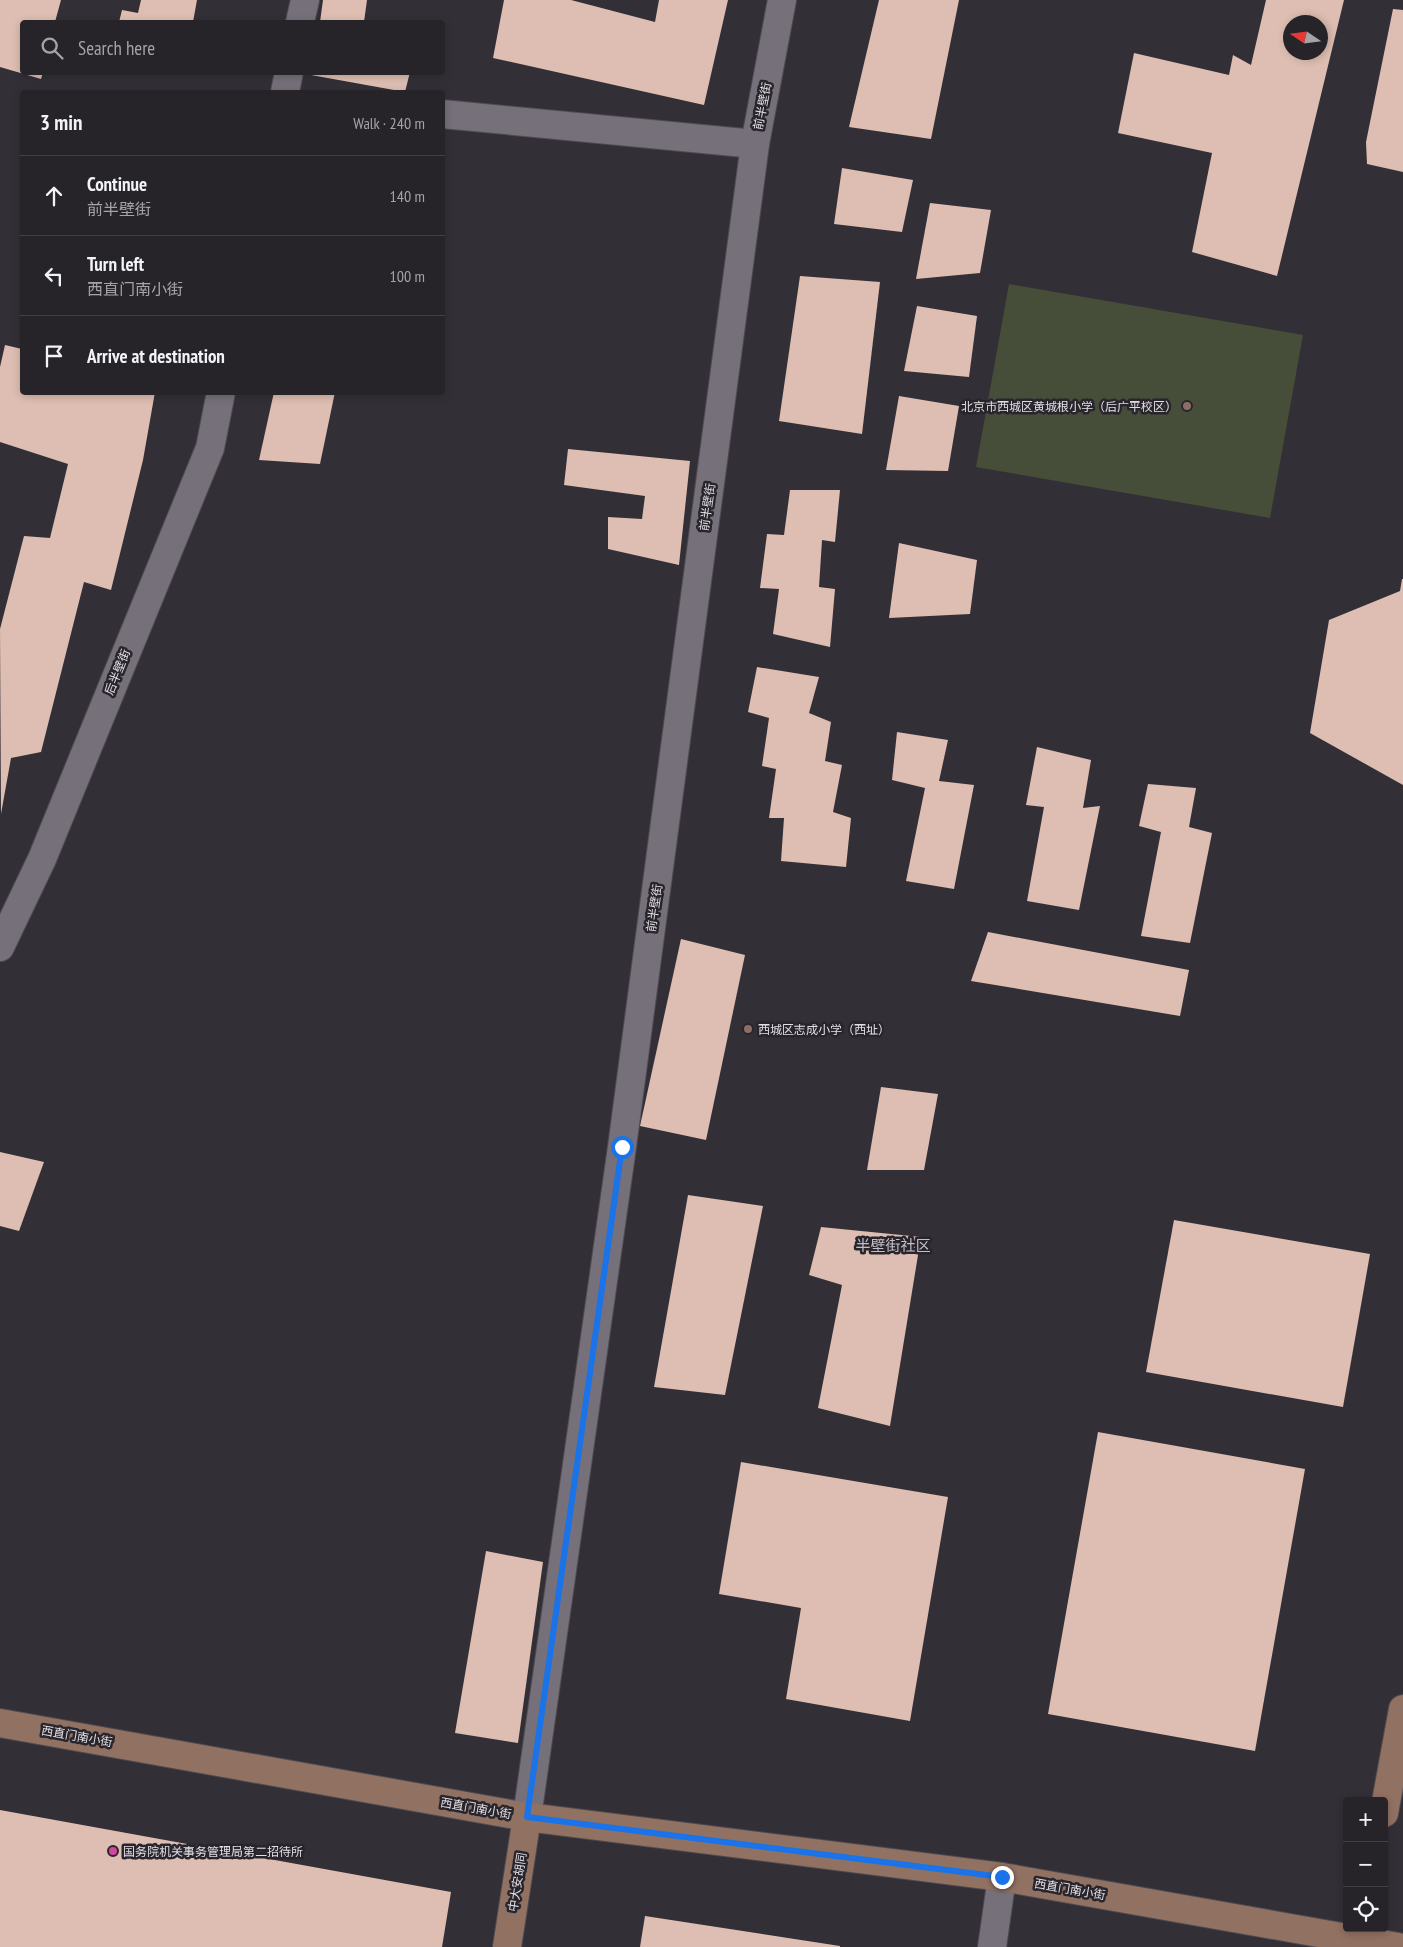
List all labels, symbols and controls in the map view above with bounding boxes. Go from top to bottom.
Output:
north arrow [1283,15,1328,60]
search box [20,20,445,75]
icon: search [38,34,66,62]
text: Search here [78,36,155,60]
street label: 前半壁街 [750,81,774,131]
text: 3 min [40,109,82,136]
text: Walk · 240 m [353,113,425,133]
text: Continue [87,172,147,196]
icon: ahead [40,182,68,210]
text: 140 m [390,186,425,206]
text: 前半壁街 [87,199,151,219]
text: Turn left [87,252,144,276]
icon: left [40,262,68,290]
text: 100 m [390,266,425,286]
text: 西直门南小街 [87,279,183,299]
icon: arrive [40,342,68,370]
text: Arrive at destination [87,344,225,368]
place label: 北京市西城区黄城根小学（后广平校区） [961,399,1177,414]
marker: 北京市西城区黄城根小学（后广平校区） [1181,400,1193,412]
street label: 前半壁街 [696,482,718,532]
street label: 后半壁街 [101,647,133,697]
street label: 前半壁街 [643,883,665,933]
place label: 西城区志成小学（西址） [758,1022,890,1037]
marker: 西城区志成小学（西址） [742,1023,754,1035]
route start [611,1136,634,1159]
district label: 半壁街社区 [855,1236,931,1255]
street label: 西直门南小街 [40,1722,114,1750]
street label: 西直门南小街 [439,1794,513,1822]
map controls [1343,1797,1388,1932]
button: + [1343,1797,1388,1842]
button: − [1343,1842,1388,1887]
place label: 国务院机关事务管理局第二招待所 [123,1844,303,1859]
marker: 国务院机关事务管理局第二招待所 [107,1845,119,1857]
street label: 中大安胡同 [505,1851,529,1913]
route end [991,1866,1014,1889]
street label: 西直门南小街 [1033,1875,1107,1903]
button: locate [1343,1887,1388,1932]

